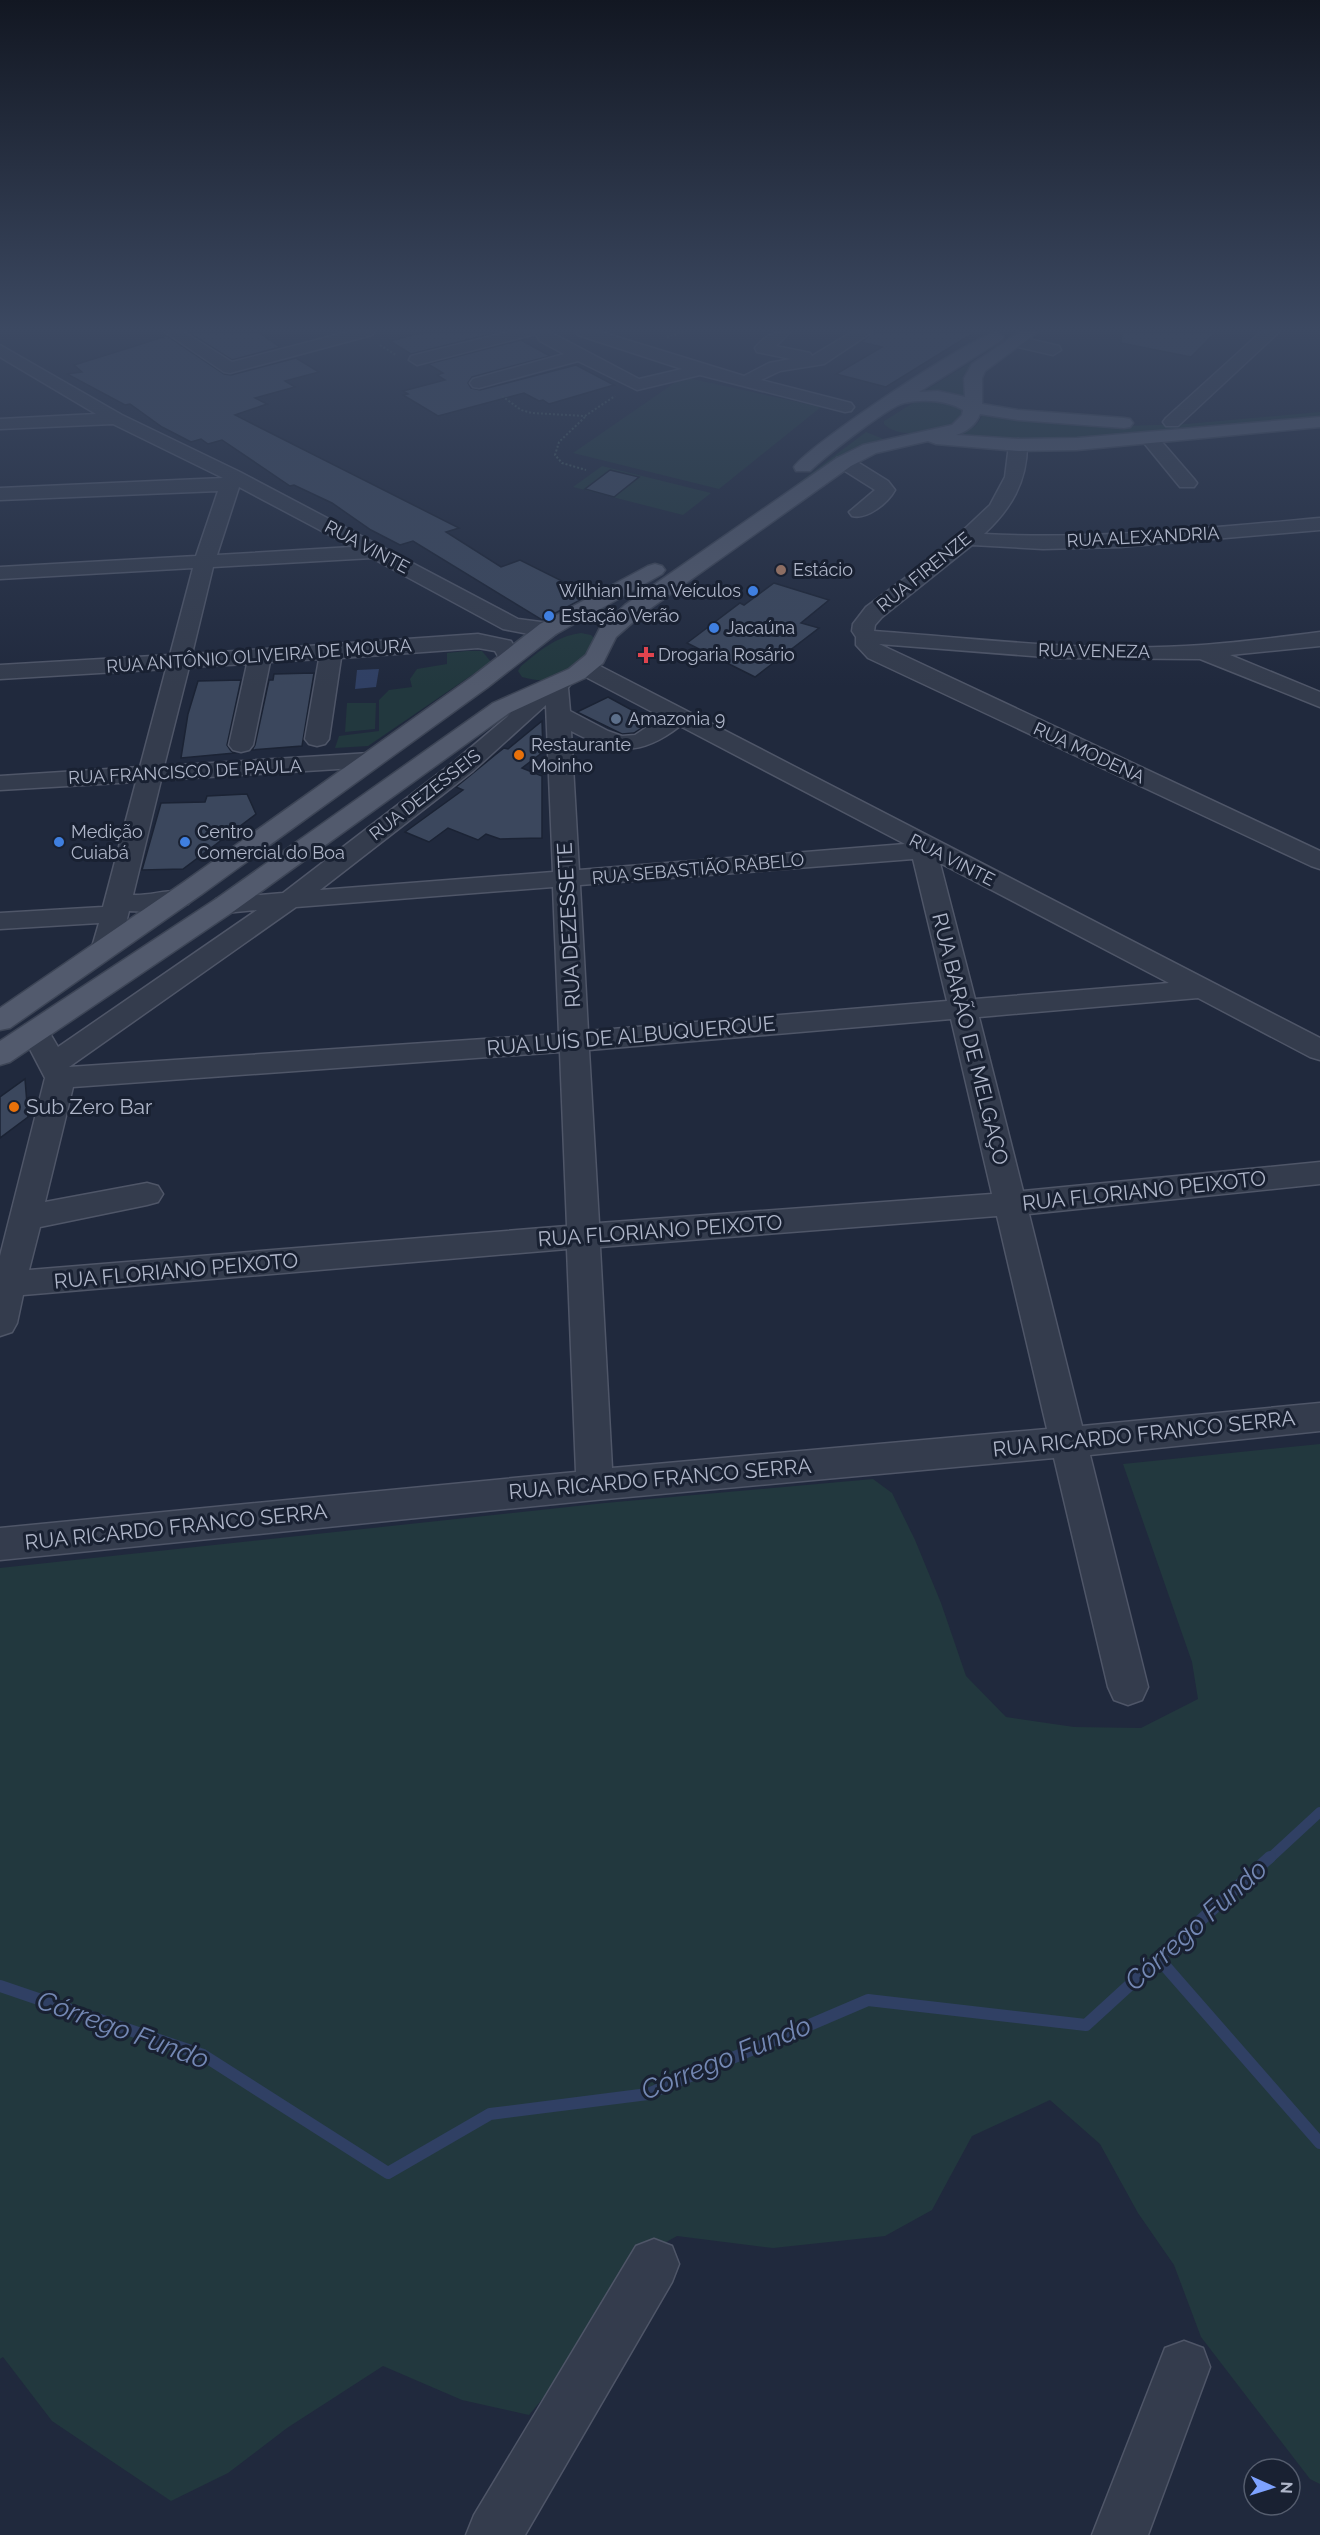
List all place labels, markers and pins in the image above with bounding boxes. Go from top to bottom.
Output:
place label: Estácio [793,559,853,580]
marker: Estácio [774,563,788,577]
place label: Wilhian Lima Veículos [559,580,741,601]
marker: Wilhian Lima Veículos [746,584,760,598]
place label: Estação Verão [561,605,680,626]
marker: Estação Verão [542,609,556,623]
place label: Jacaúna [726,617,795,638]
marker: Jacaúna [707,621,721,635]
place label: Drogaria Rosário [658,644,795,665]
marker: Drogaria Rosário [639,648,653,662]
place label: Amazonia 9 [628,708,725,729]
marker: Amazonia 9 [609,712,623,726]
place label: Restaurante Moinho [531,734,632,776]
marker: Restaurante Moinho [512,748,526,762]
place label: Medição Cuiabá [71,821,143,863]
place label: Centro Comercial do Boa [197,821,345,863]
marker: Medição Cuiabá [52,835,66,849]
marker: Centro Comercial do Boa [178,835,192,849]
place label: Sub Zero Bar [26,1094,153,1119]
marker: Sub Zero Bar [7,1100,21,1114]

